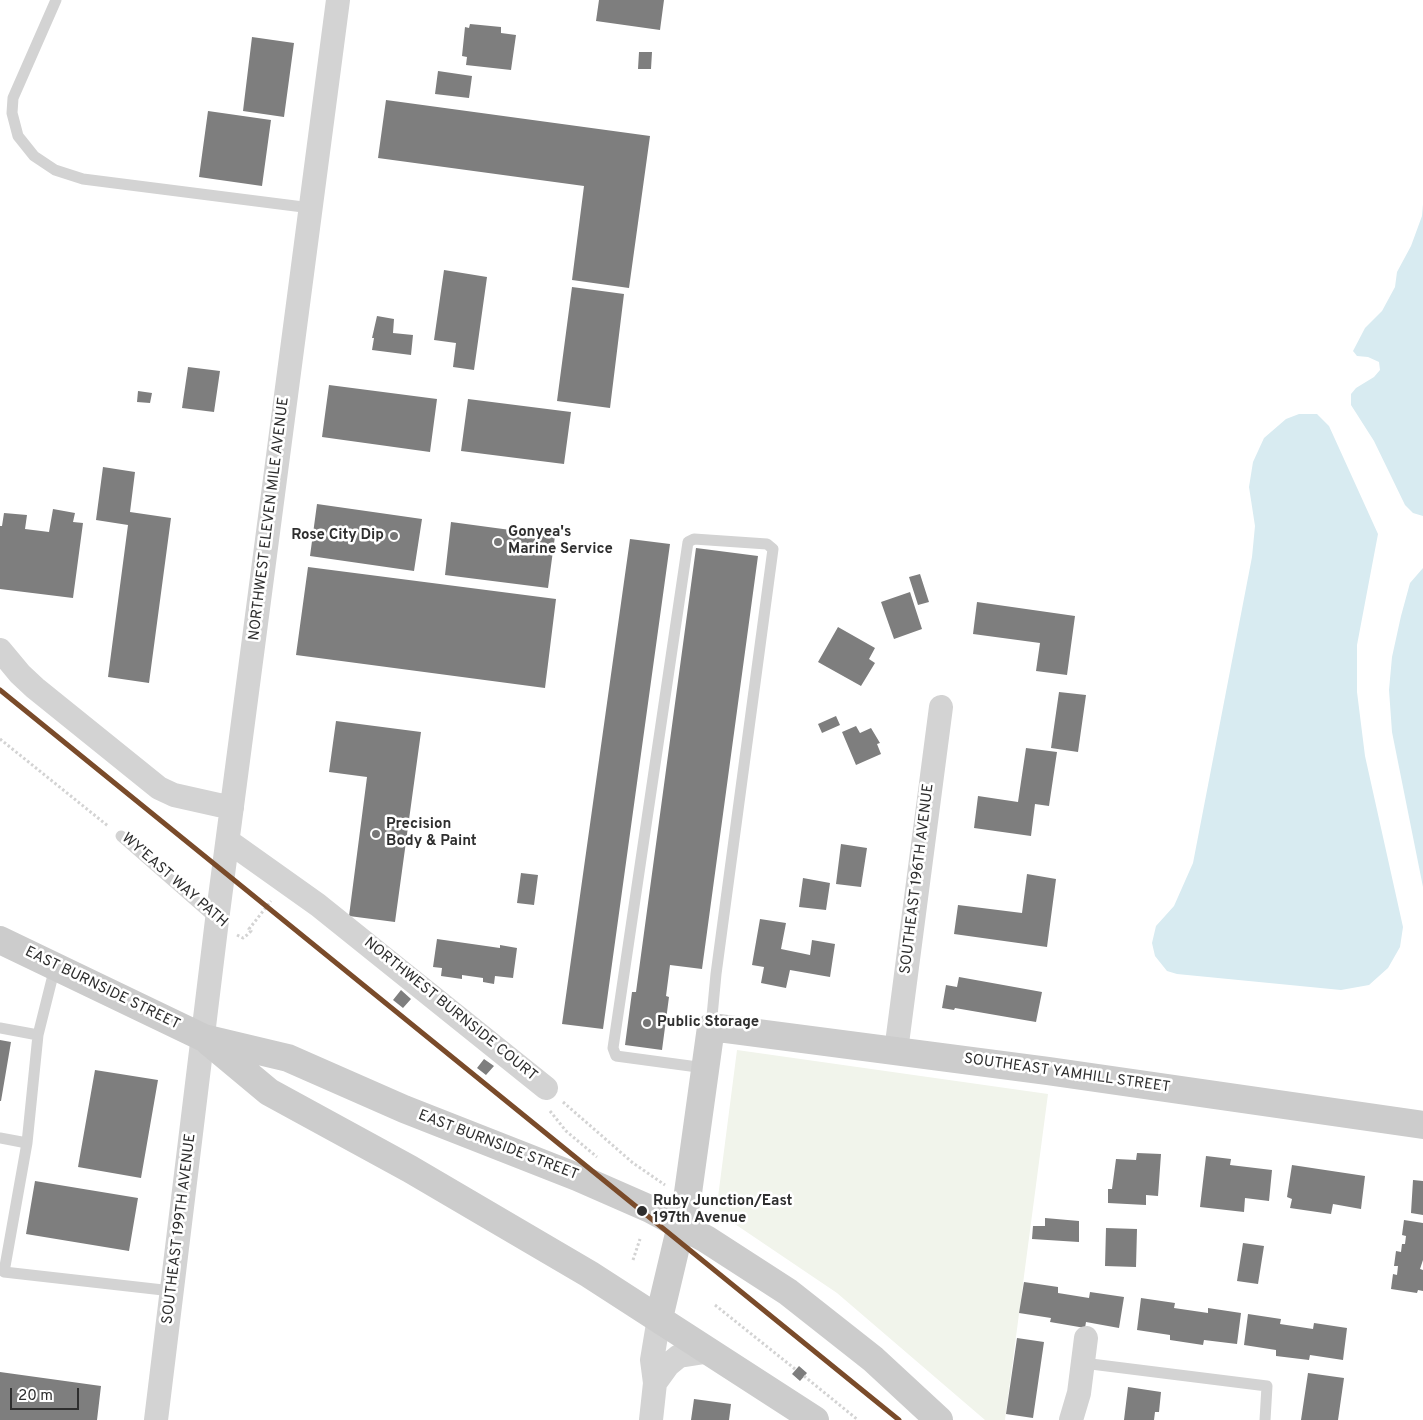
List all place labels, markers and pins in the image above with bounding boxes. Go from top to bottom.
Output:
place label: Gonyea's Marine Service [508,524,613,559]
place label: Rose City Dip [291,527,384,545]
marker: Rose City Dip [388,530,400,542]
marker: Gonyea's Marine Service [492,536,504,548]
place label: Precision Body & Paint [386,816,477,851]
marker: Precision Body & Paint [370,828,382,840]
place label: Public Storage [657,1014,759,1032]
marker: Public Storage [641,1017,653,1029]
place label: Ruby Junction/East 197th Avenue [653,1193,792,1228]
marker: Ruby Junction/East 197th Avenue [635,1204,649,1218]

